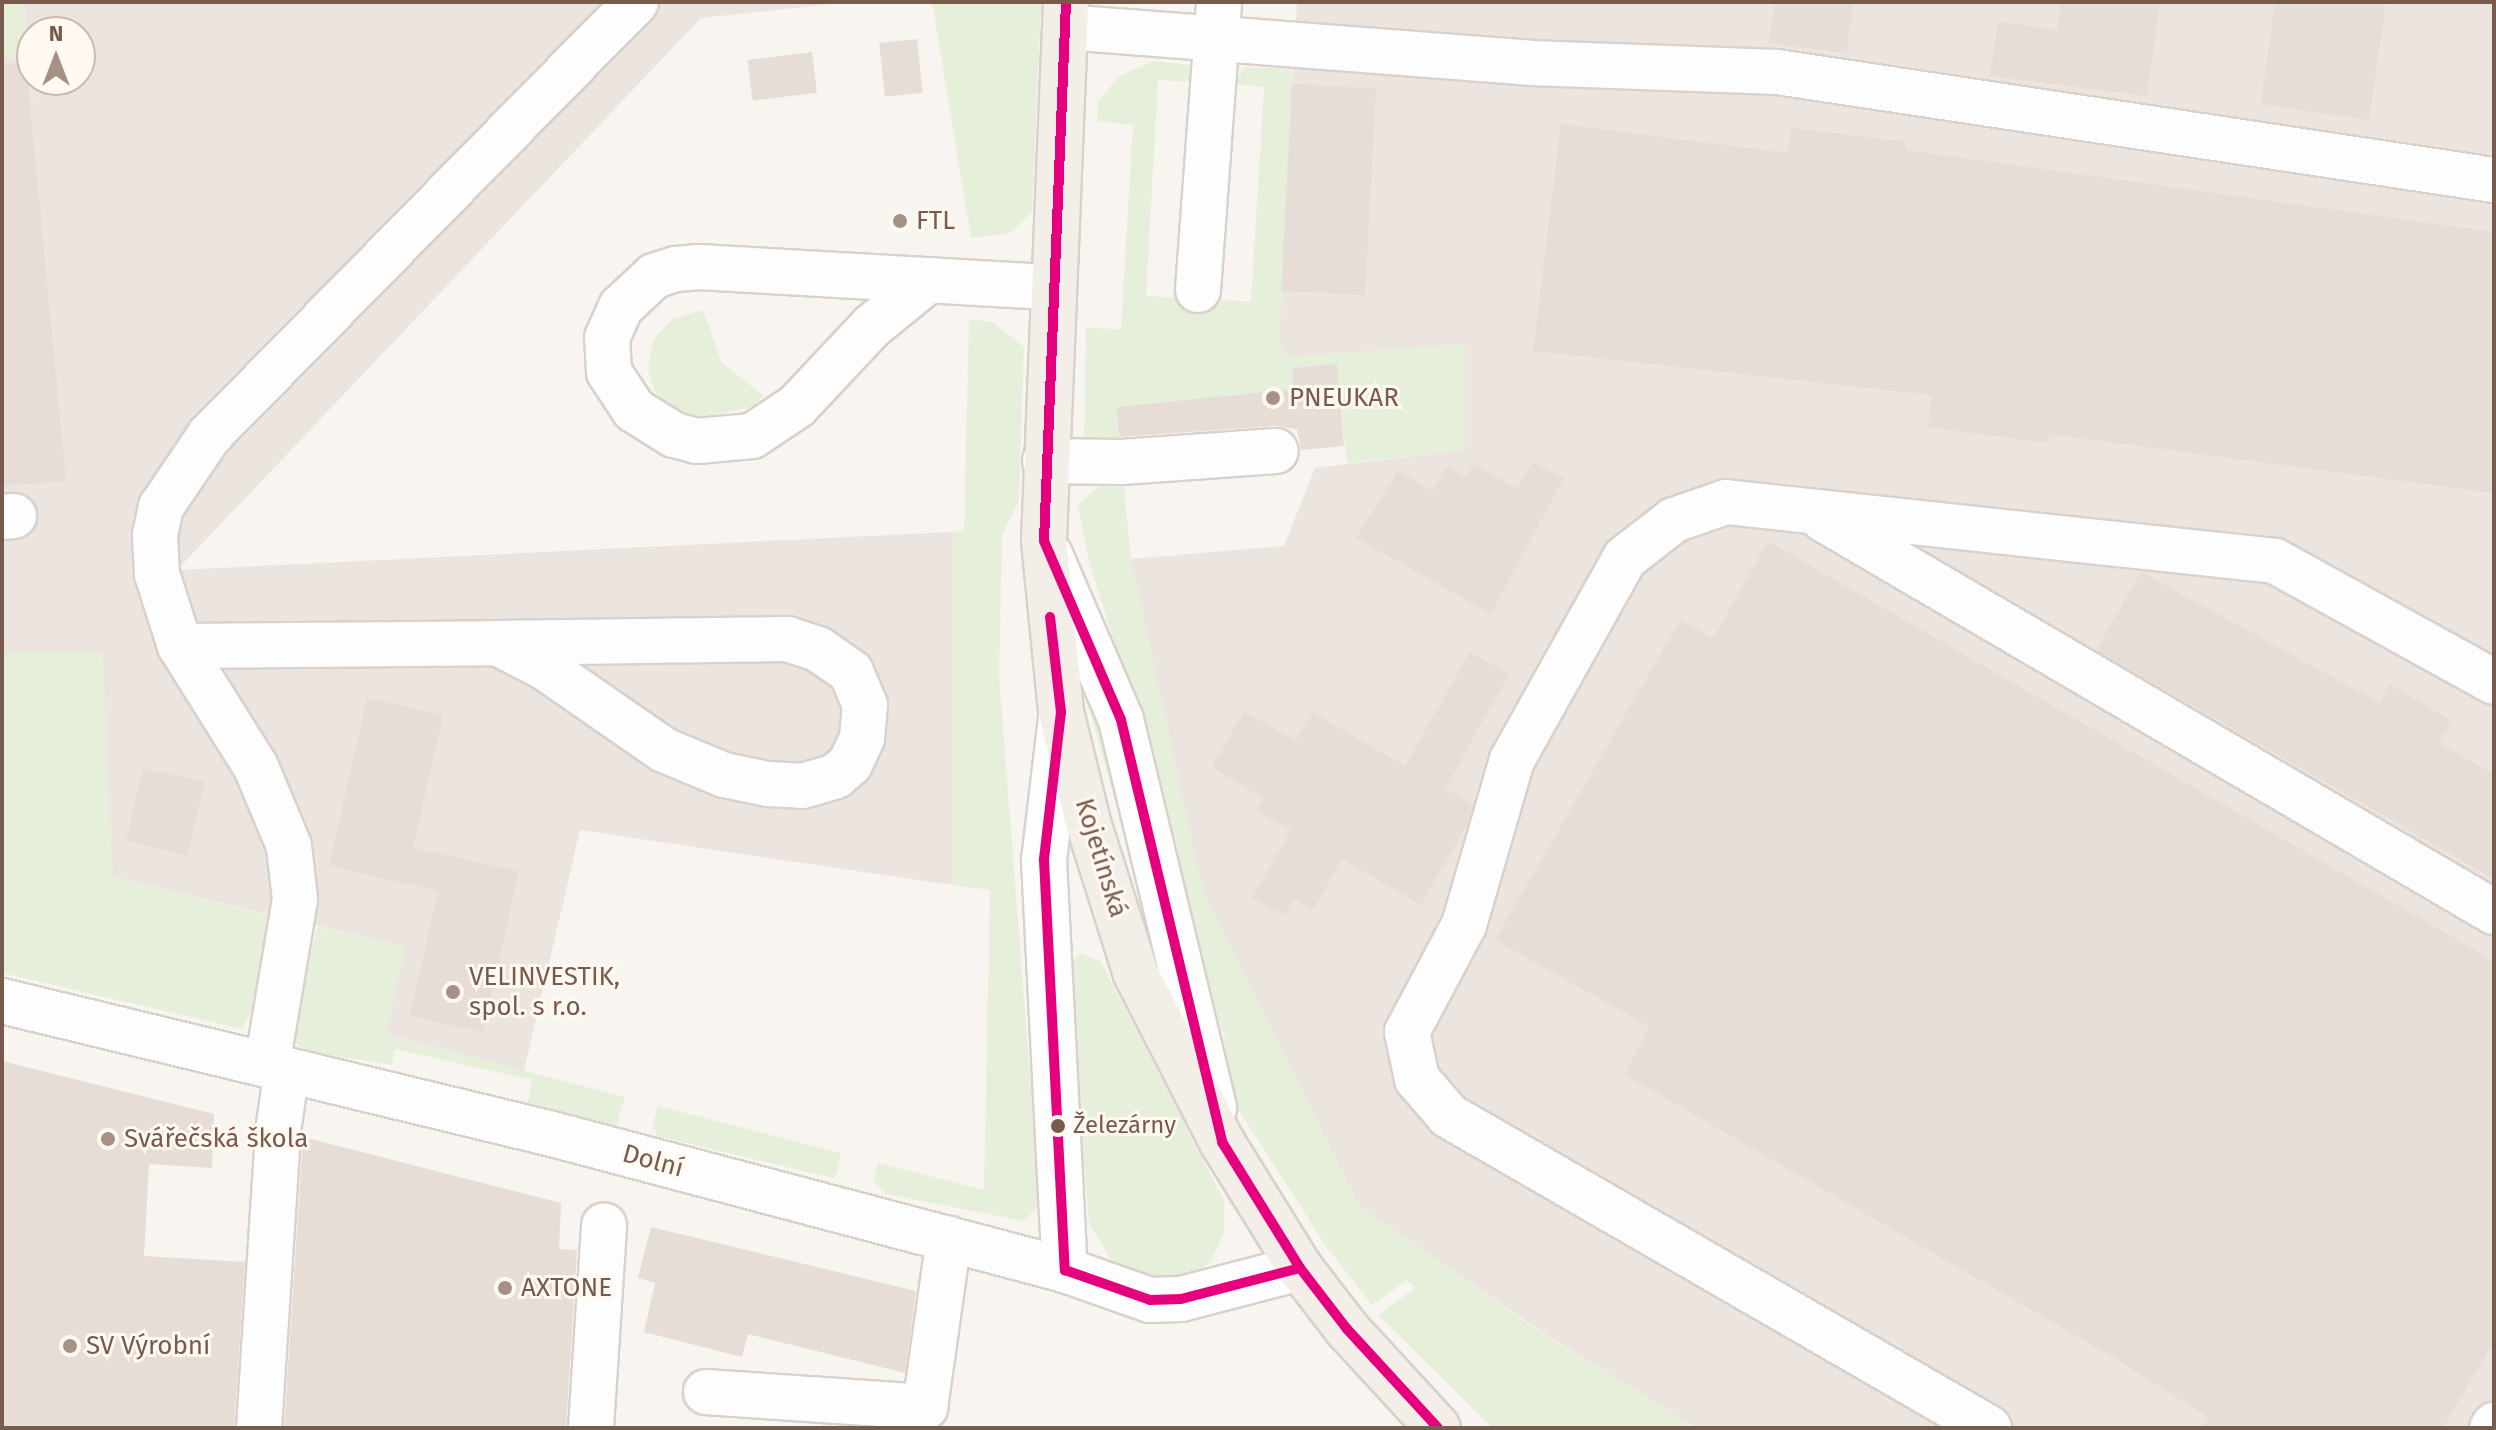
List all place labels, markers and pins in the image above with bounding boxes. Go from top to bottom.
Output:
place label: FTL [916,205,955,237]
marker: FTL [891,212,909,230]
place label: PNEUKAR [1289,382,1399,414]
marker: PNEUKAR [1264,389,1282,407]
place label: VELINVESTIK, spol. s r.o. [469,961,620,1022]
marker: VELINVESTIK, spol. s r.o. [444,983,462,1001]
place label: Železárny [1073,1112,1176,1140]
marker: Železárny [1050,1118,1066,1134]
place label: Svářečská škola [124,1123,308,1155]
marker: Svářečská škola [99,1130,117,1148]
place label: AXTONE [521,1272,612,1304]
marker: AXTONE [496,1279,514,1297]
place label: SV Výrobní [86,1330,210,1362]
marker: SV Výrobní [61,1337,79,1355]

